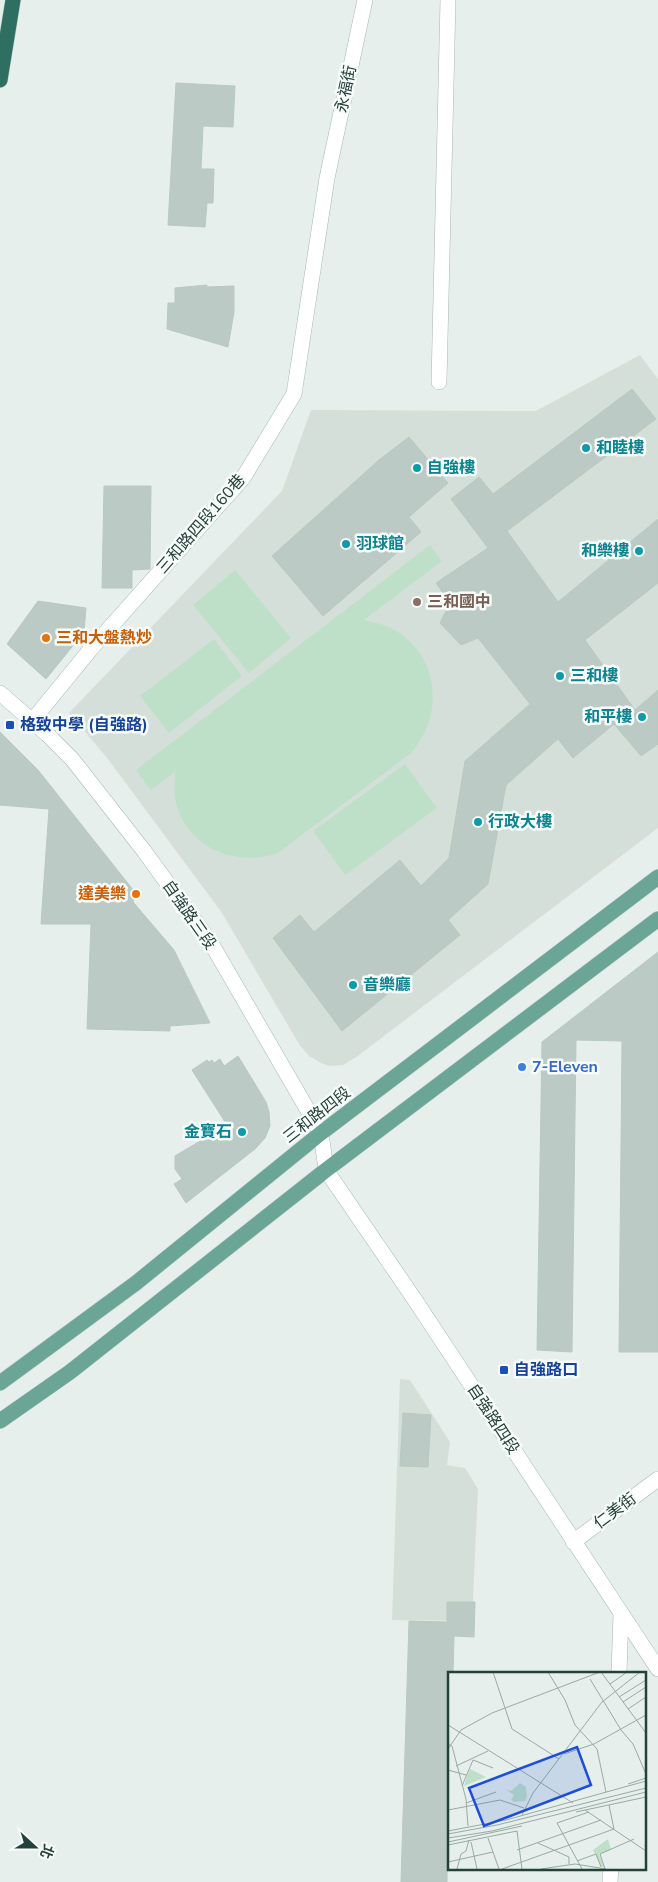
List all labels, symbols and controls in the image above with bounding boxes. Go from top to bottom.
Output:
street label: 永福街 [330,63,362,115]
place label: 和睦樓 [596,437,644,459]
marker: 和睦樓 [580,442,592,454]
place label: 自強樓 [427,457,475,479]
marker: 自強樓 [411,462,423,474]
street label: 三和路四段160巷 [152,470,250,578]
place label: 羽球館 [356,533,404,555]
marker: 羽球館 [340,538,352,550]
place label: 和樂樓 [581,540,629,562]
marker: 和樂樓 [633,545,645,557]
place label: 三和國中 [427,591,491,613]
marker: 三和國中 [411,596,423,608]
place label: 三和大盤熱炒 [56,627,152,649]
marker: 三和大盤熱炒 [40,632,52,644]
place label: 三和樓 [570,665,618,687]
marker: 三和樓 [554,670,566,682]
place label: 和平樓 [584,706,632,728]
marker: 和平樓 [636,711,648,723]
place label: 格致中學 (自強路) [20,714,148,736]
marker: 格致中學 (自強路) [4,719,16,731]
place label: 行政大樓 [488,811,552,833]
marker: 行政大樓 [472,816,484,828]
street label: 自強路三段 [157,876,221,954]
place label: 達美樂 [78,883,126,905]
marker: 達美樂 [130,888,142,900]
place label: 音樂廳 [363,974,411,996]
marker: 音樂廳 [347,979,359,991]
place label: 7-Eleven [532,1056,598,1078]
marker: 7-Eleven [516,1061,528,1073]
street label: 三和路四段 [279,1082,355,1148]
place label: 金寶石 [184,1121,232,1143]
marker: 金寶石 [236,1126,248,1138]
place label: 自強路口 [514,1359,578,1381]
marker: 自強路口 [498,1364,510,1376]
street label: 自強路四段 [462,1379,524,1459]
street label: 仁美街 [589,1488,641,1534]
inset map [448,1672,646,1870]
north arrow [10,1822,60,1872]
text: 北 [35,1842,58,1861]

